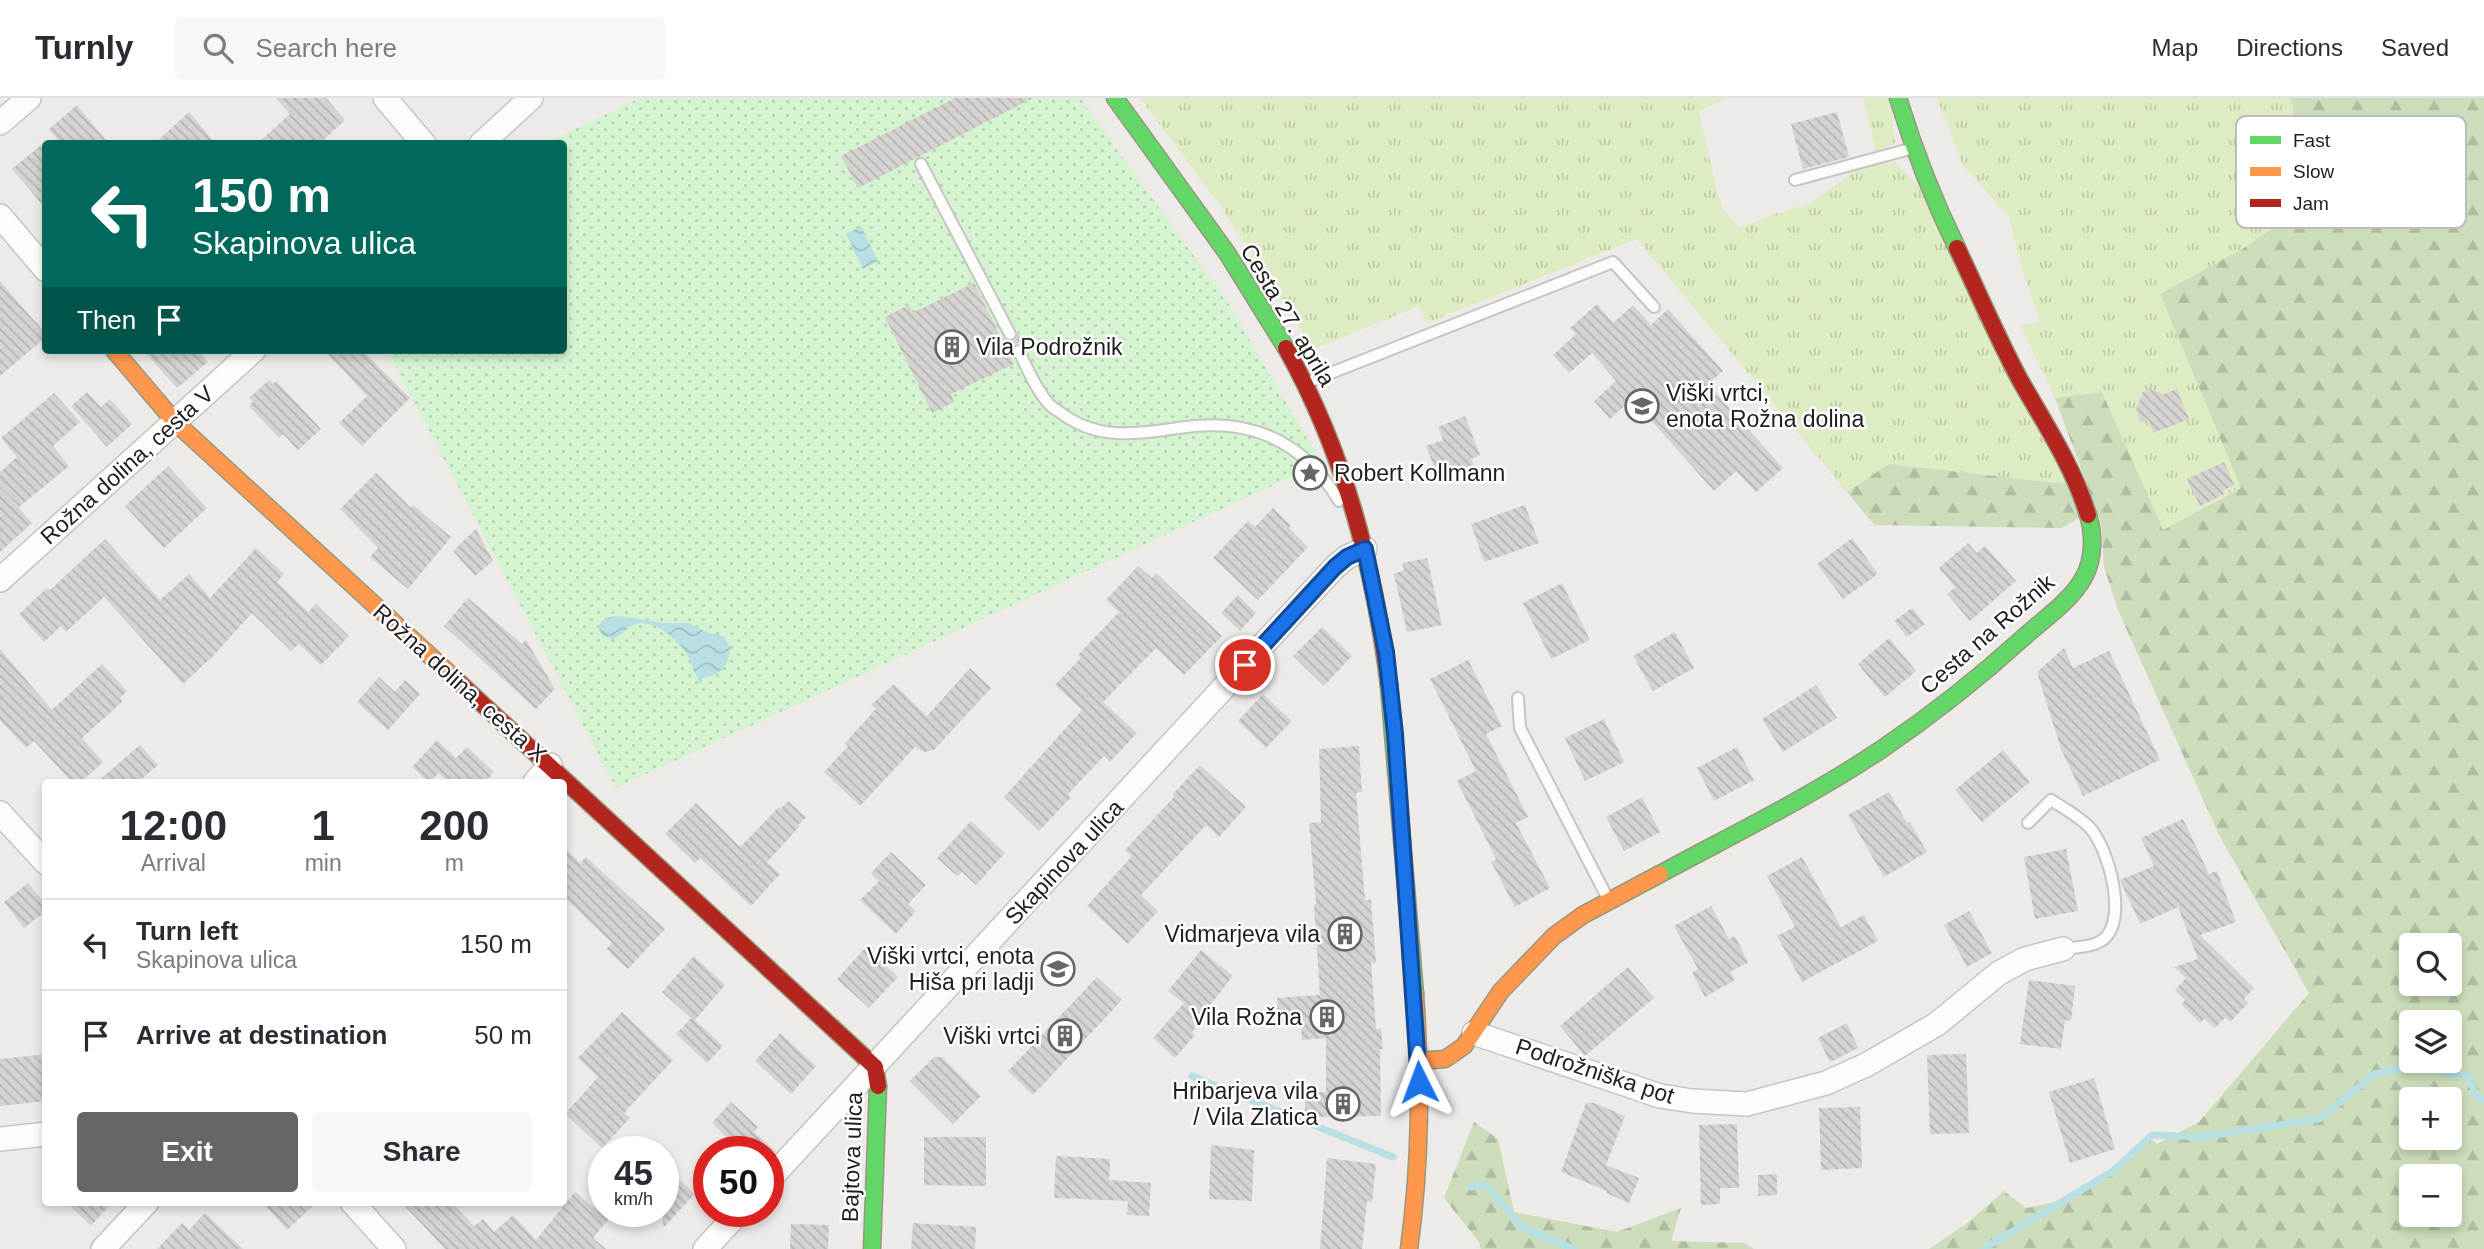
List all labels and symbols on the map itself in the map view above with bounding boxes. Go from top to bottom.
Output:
legend [2236,116,2466,228]
text: Fast [2293,130,2331,151]
text: Slow [2293,161,2334,182]
text: Jam [2293,193,2329,214]
street label: Cesta 27. aprila [1235,239,1341,391]
building icon: Vila Podrožnik [933,328,971,366]
place label: Vila Podrožnik [976,334,1123,360]
street label: Rožna dolina, cesta V [35,380,219,550]
place label: Viški vrtci, enota Rožna dolina [1666,380,1864,432]
school or university icon: Viški vrtci, enota Rožna dolina [1623,387,1661,425]
place icon: Robert Kollmann [1291,454,1329,492]
place label: Robert Kollmann [1334,460,1505,486]
street label: Cesta na Rožnik [1915,569,2060,699]
street label: Rožna dolina, cesta X [368,598,552,768]
pin [1215,635,1275,695]
street label: Skapinova ulica [1000,794,1129,930]
building icon: Vidmarjeva vila [1326,915,1364,953]
place label: Vidmarjeva vila [1164,921,1320,947]
place label: Viški vrtci, enota Hiša pri ladji [867,943,1034,995]
school or university icon: Viški vrtci, enota Hiša pri ladji [1039,950,1077,988]
building icon: Vila Rožna [1308,998,1346,1036]
place label: Vila Rožna [1191,1004,1302,1030]
building icon: Viški vrtci [1046,1017,1084,1055]
place label: Viški vrtci [943,1023,1040,1049]
street label: Podrožniška pot [1513,1033,1678,1109]
position arrow [1382,1045,1456,1119]
place label: Hribarjeva vila / Vila Zlatica [1172,1078,1318,1130]
building icon: Hribarjeva vila / Vila Zlatica [1324,1085,1362,1123]
street label: Bajtova ulica [837,1091,867,1223]
speed limit sign: 50 [693,1136,784,1227]

